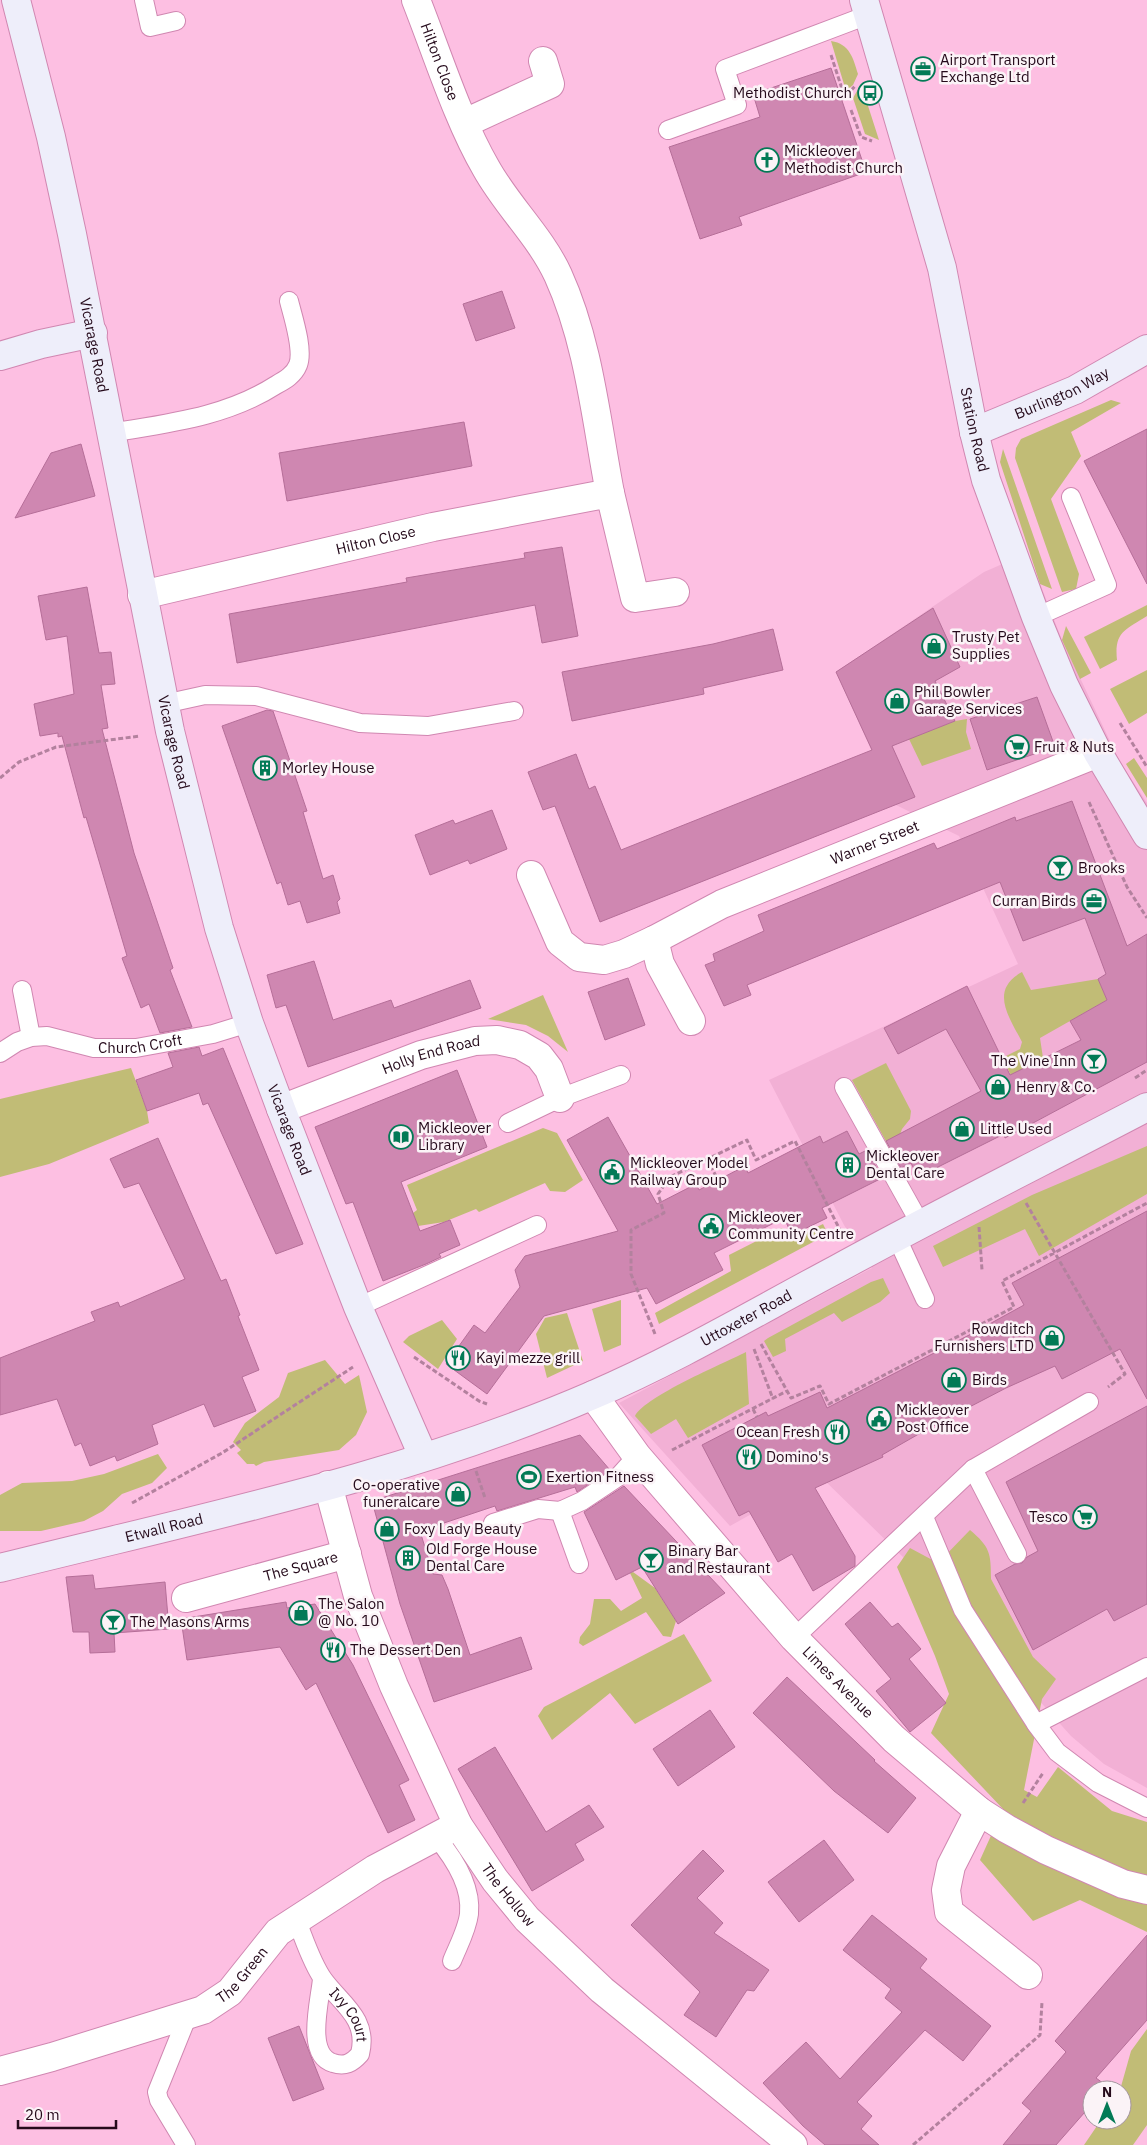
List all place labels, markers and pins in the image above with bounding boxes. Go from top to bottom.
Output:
place label: Airport Transport Exchange Ltd [940,50,1055,86]
office icon: Airport Transport Exchange Ltd [910,56,936,82]
bus stop icon: Methodist Church [857,80,883,106]
place label: Methodist Church [733,83,852,102]
place label: Mickleover Methodist Church [784,141,903,177]
church icon: Mickleover Methodist Church [754,147,780,173]
place label: Trusty Pet Supplies [952,627,1020,663]
shop icon: Trusty Pet Supplies [921,633,947,659]
place label: Phil Bowler Garage Services [914,682,1022,718]
shop icon: Phil Bowler Garage Services [884,688,910,714]
supermarket icon: Fruit & Nuts [1004,734,1030,760]
place label: Fruit & Nuts [1034,737,1114,756]
building icon: Morley House [252,755,278,781]
place label: Morley House [282,758,374,777]
bar icon: Brooks [1047,855,1073,881]
place label: Brooks [1078,858,1125,877]
office icon: Curran Birds [1081,888,1107,914]
place label: Curran Birds [992,891,1076,910]
bar icon: The Vine Inn [1081,1048,1107,1074]
place label: The Vine Inn [991,1051,1076,1070]
shop icon: Henry & Co. [985,1074,1011,1100]
place label: Henry & Co. [1016,1077,1096,1096]
shop icon: Little Used [949,1116,975,1142]
place label: Mickleover Library [418,1118,491,1154]
place label: Little Used [980,1119,1052,1138]
library icon: Mickleover Library [388,1124,414,1150]
place label: Mickleover Dental Care [866,1146,945,1182]
building icon: Mickleover Dental Care [835,1152,861,1178]
place label: Mickleover Model Railway Group [630,1153,748,1189]
public building icon: Mickleover Model Railway Group [599,1159,625,1185]
place label: Mickleover Community Centre [728,1207,854,1243]
public building icon: Mickleover Community Centre [698,1213,724,1239]
place label: Rowditch Furnishers LTD [934,1319,1034,1355]
shop icon: Rowditch Furnishers LTD [1039,1325,1065,1351]
restaurant icon: Kayi mezze grill [445,1345,471,1371]
place label: Kayi mezze grill [476,1348,580,1367]
shop icon: Birds [941,1367,967,1393]
place label: Birds [972,1370,1007,1389]
place label: Mickleover Post Office [896,1400,969,1436]
public building icon: Mickleover Post Office [866,1406,892,1432]
restaurant icon: Ocean Fresh [824,1419,850,1445]
place label: Ocean Fresh [736,1422,820,1441]
restaurant icon: Domino's [736,1444,762,1470]
place label: Domino's [766,1447,829,1466]
sports icon: Exertion Fitness [516,1464,542,1490]
place label: Exertion Fitness [546,1467,654,1486]
place label: Co-operative funeralcare [353,1475,440,1511]
shop icon: Co-operative funeralcare [445,1481,471,1507]
supermarket icon: Tesco [1072,1504,1098,1530]
place label: Tesco [1029,1507,1068,1526]
shop icon: Foxy Lady Beauty [374,1516,400,1542]
place label: Foxy Lady Beauty [404,1519,522,1538]
place label: Old Forge House Dental Care [426,1539,537,1575]
place label: Binary Bar and Restaurant [668,1541,771,1577]
building icon: Old Forge House Dental Care [395,1545,421,1571]
bar icon: Binary Bar and Restaurant [638,1547,664,1573]
place label: The Salon @ No. 10 [318,1594,385,1630]
shop icon: The Salon @ No. 10 [288,1600,314,1626]
bar icon: The Masons Arms [100,1609,126,1635]
place label: The Masons Arms [130,1612,250,1631]
restaurant icon: The Dessert Den [320,1637,346,1663]
place label: The Dessert Den [350,1640,461,1659]

